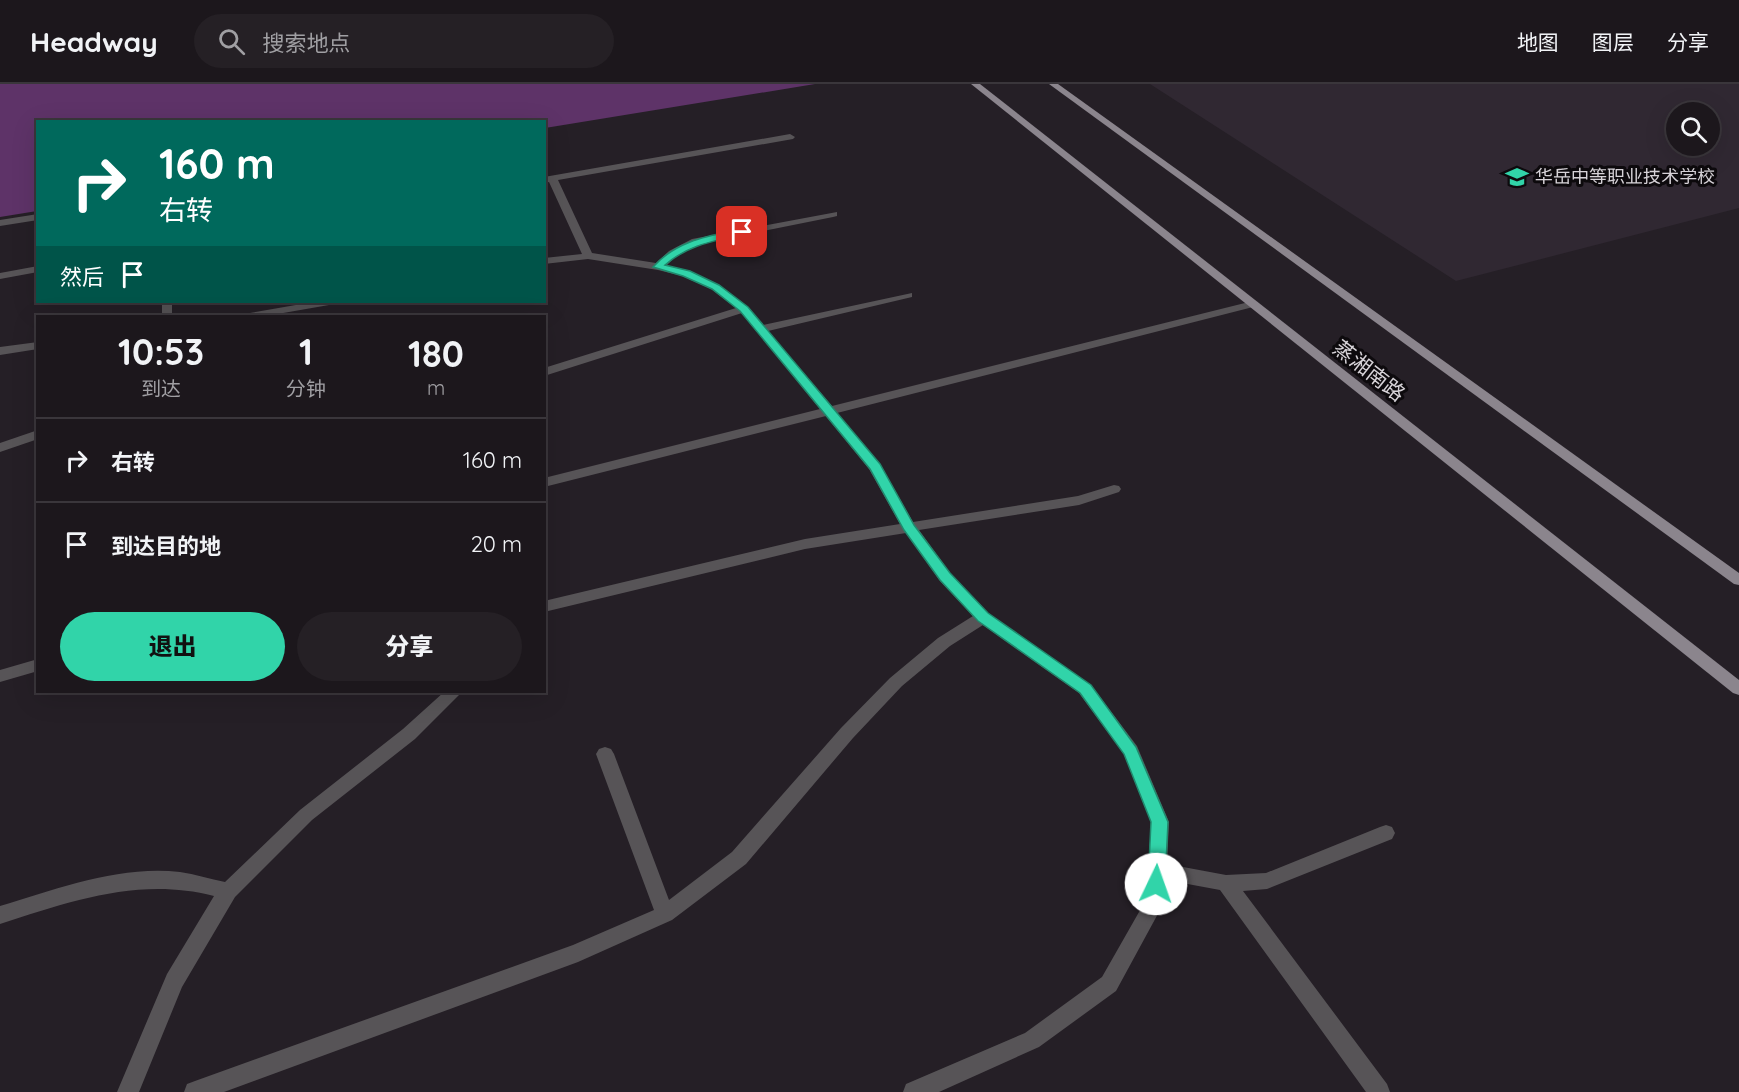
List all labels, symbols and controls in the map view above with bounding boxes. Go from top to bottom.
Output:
search box [194,14,614,68]
text: Headway [30,24,158,59]
icon: search [215,25,248,58]
text: 搜索地点 [263,29,351,57]
text: 地图 [1517,29,1559,55]
text: 图层 [1592,29,1634,55]
text: 分享 [1667,29,1709,55]
map controls [1666,102,1720,156]
button: search [1666,102,1720,156]
text: 160 m [159,137,275,190]
icon: right [60,144,138,222]
school or university icon: 华岳中等职业技术学校 [1504,164,1530,190]
place label: 华岳中等职业技术学校 [1535,165,1715,188]
text: 右转 [159,193,213,227]
pin [716,206,767,257]
icon: arrive [725,215,758,248]
icon: arrive [116,258,149,291]
text: 然后 [60,263,104,291]
text: 10:53 [118,329,204,374]
text: 1 [299,329,313,374]
text: 180 [408,331,464,376]
street label: 蒸湘南路 [1329,334,1411,406]
text: m [427,375,445,400]
text: 到达 [141,376,181,401]
text: 分钟 [286,376,326,401]
icon: right [60,444,93,477]
text: 160 m [463,446,522,474]
text: 右转 [111,448,155,476]
icon: arrive [60,528,93,561]
text: 20 m [471,530,522,558]
text: 到达目的地 [111,532,221,560]
button: 退出 [60,612,285,681]
button: 分享 [297,612,522,681]
position arrow [1124,852,1188,916]

